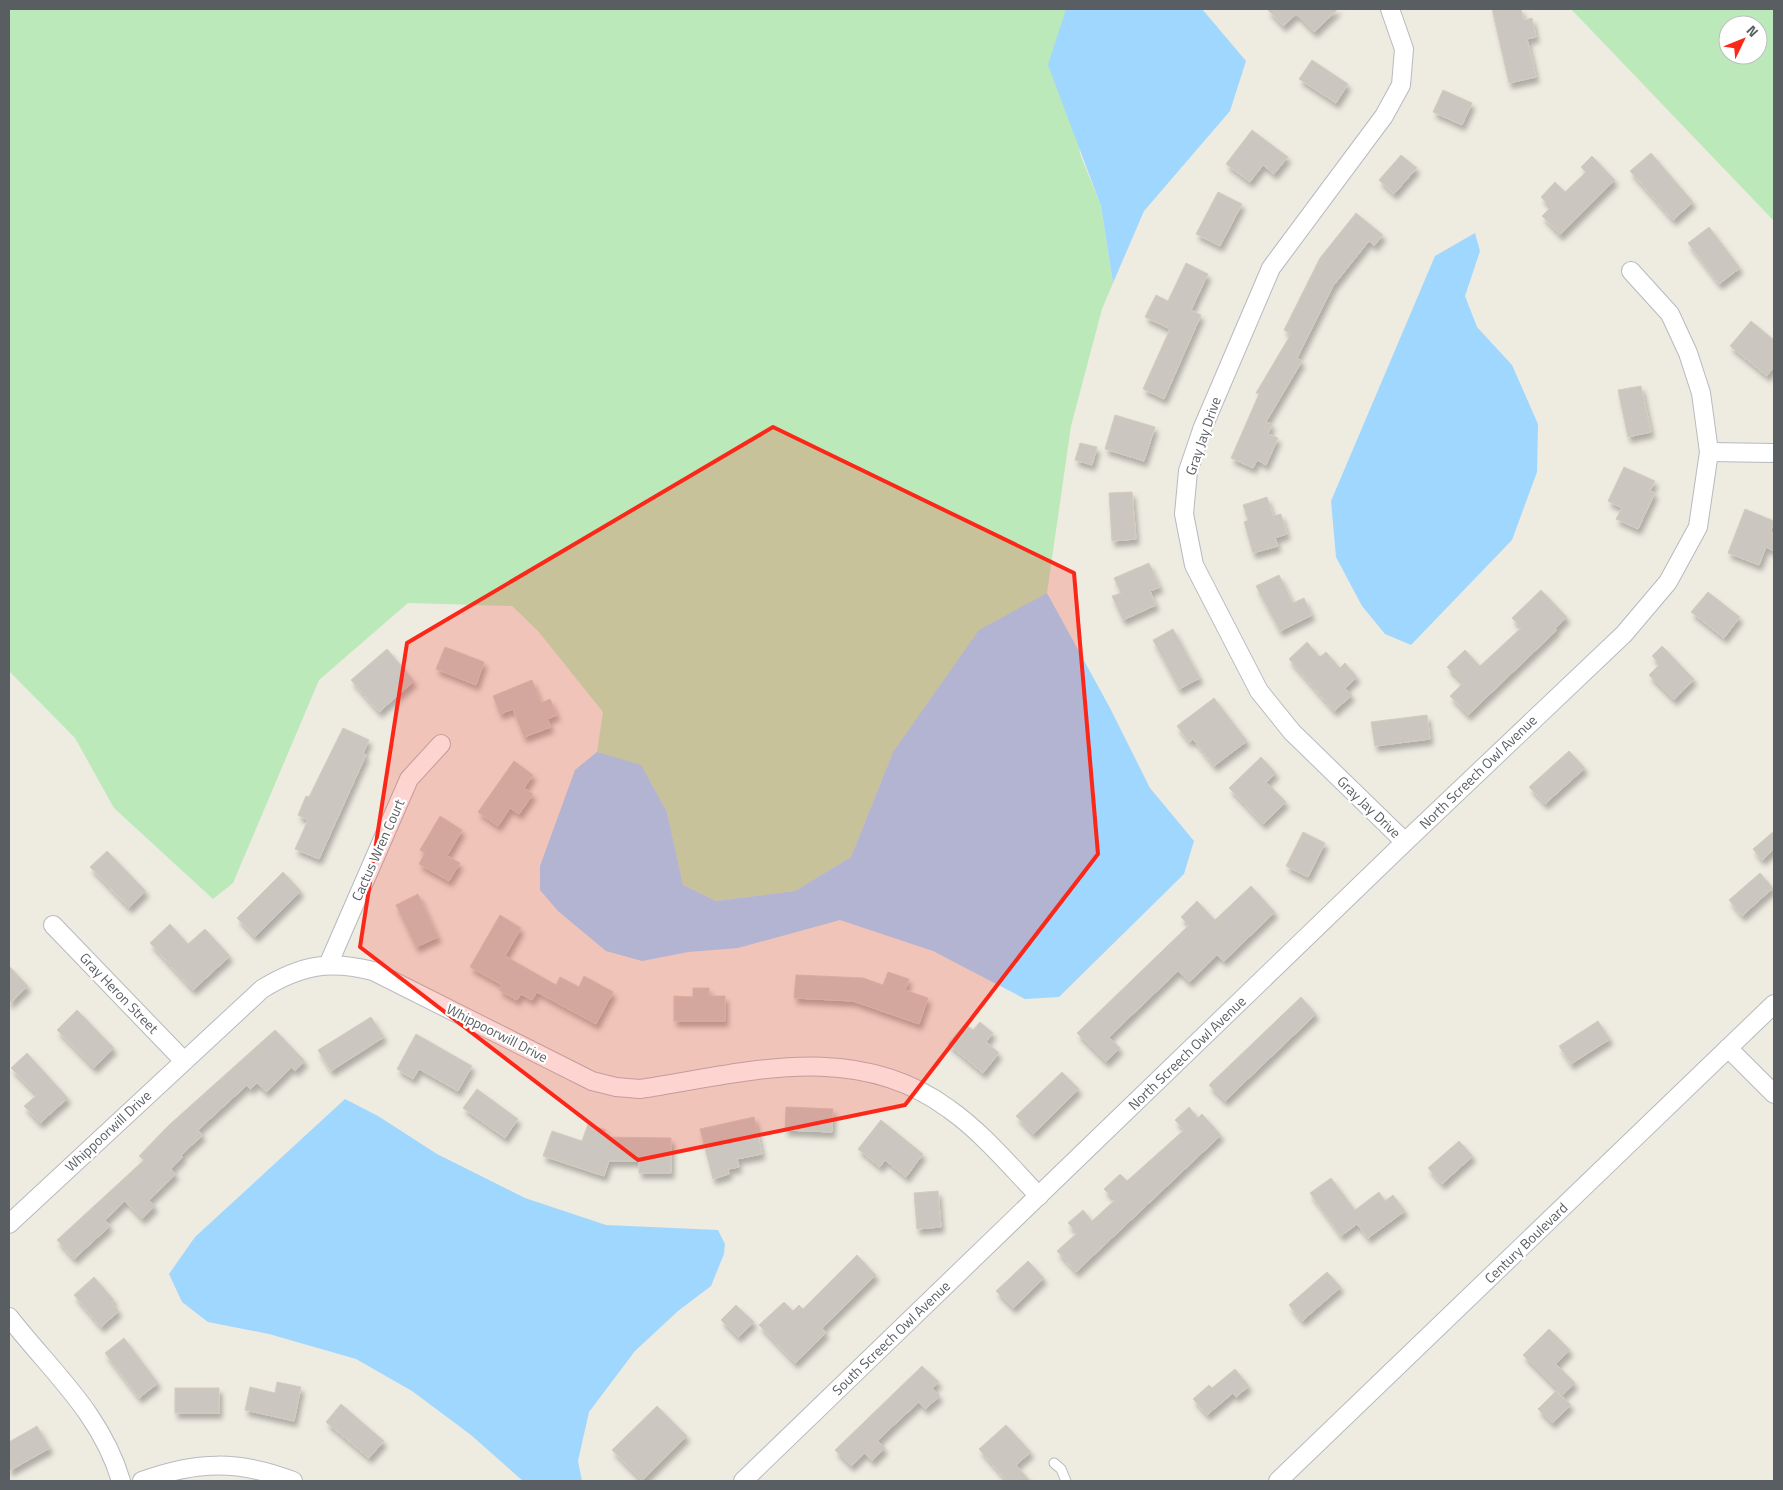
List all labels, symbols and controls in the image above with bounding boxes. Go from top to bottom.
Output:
north arrow [1718,15,1768,65]
text: N [1742,20,1764,42]
street label: Gray Jay Drive [1179,394,1226,478]
street label: North Screech Owl Avenue [1414,710,1541,834]
street label: Gray Jay Drive [1333,771,1406,843]
street label: Cactus Wren Court [346,796,409,904]
street label: Gray Heron Street [75,947,164,1038]
street label: North Screech Owl Avenue [1123,991,1250,1115]
street label: Whippoorwill Drive [443,998,552,1067]
street label: Whippoorwill Drive [60,1085,156,1176]
street label: Century Boulevard [1479,1197,1572,1288]
street label: South Screech Owl Avenue [827,1275,954,1400]

